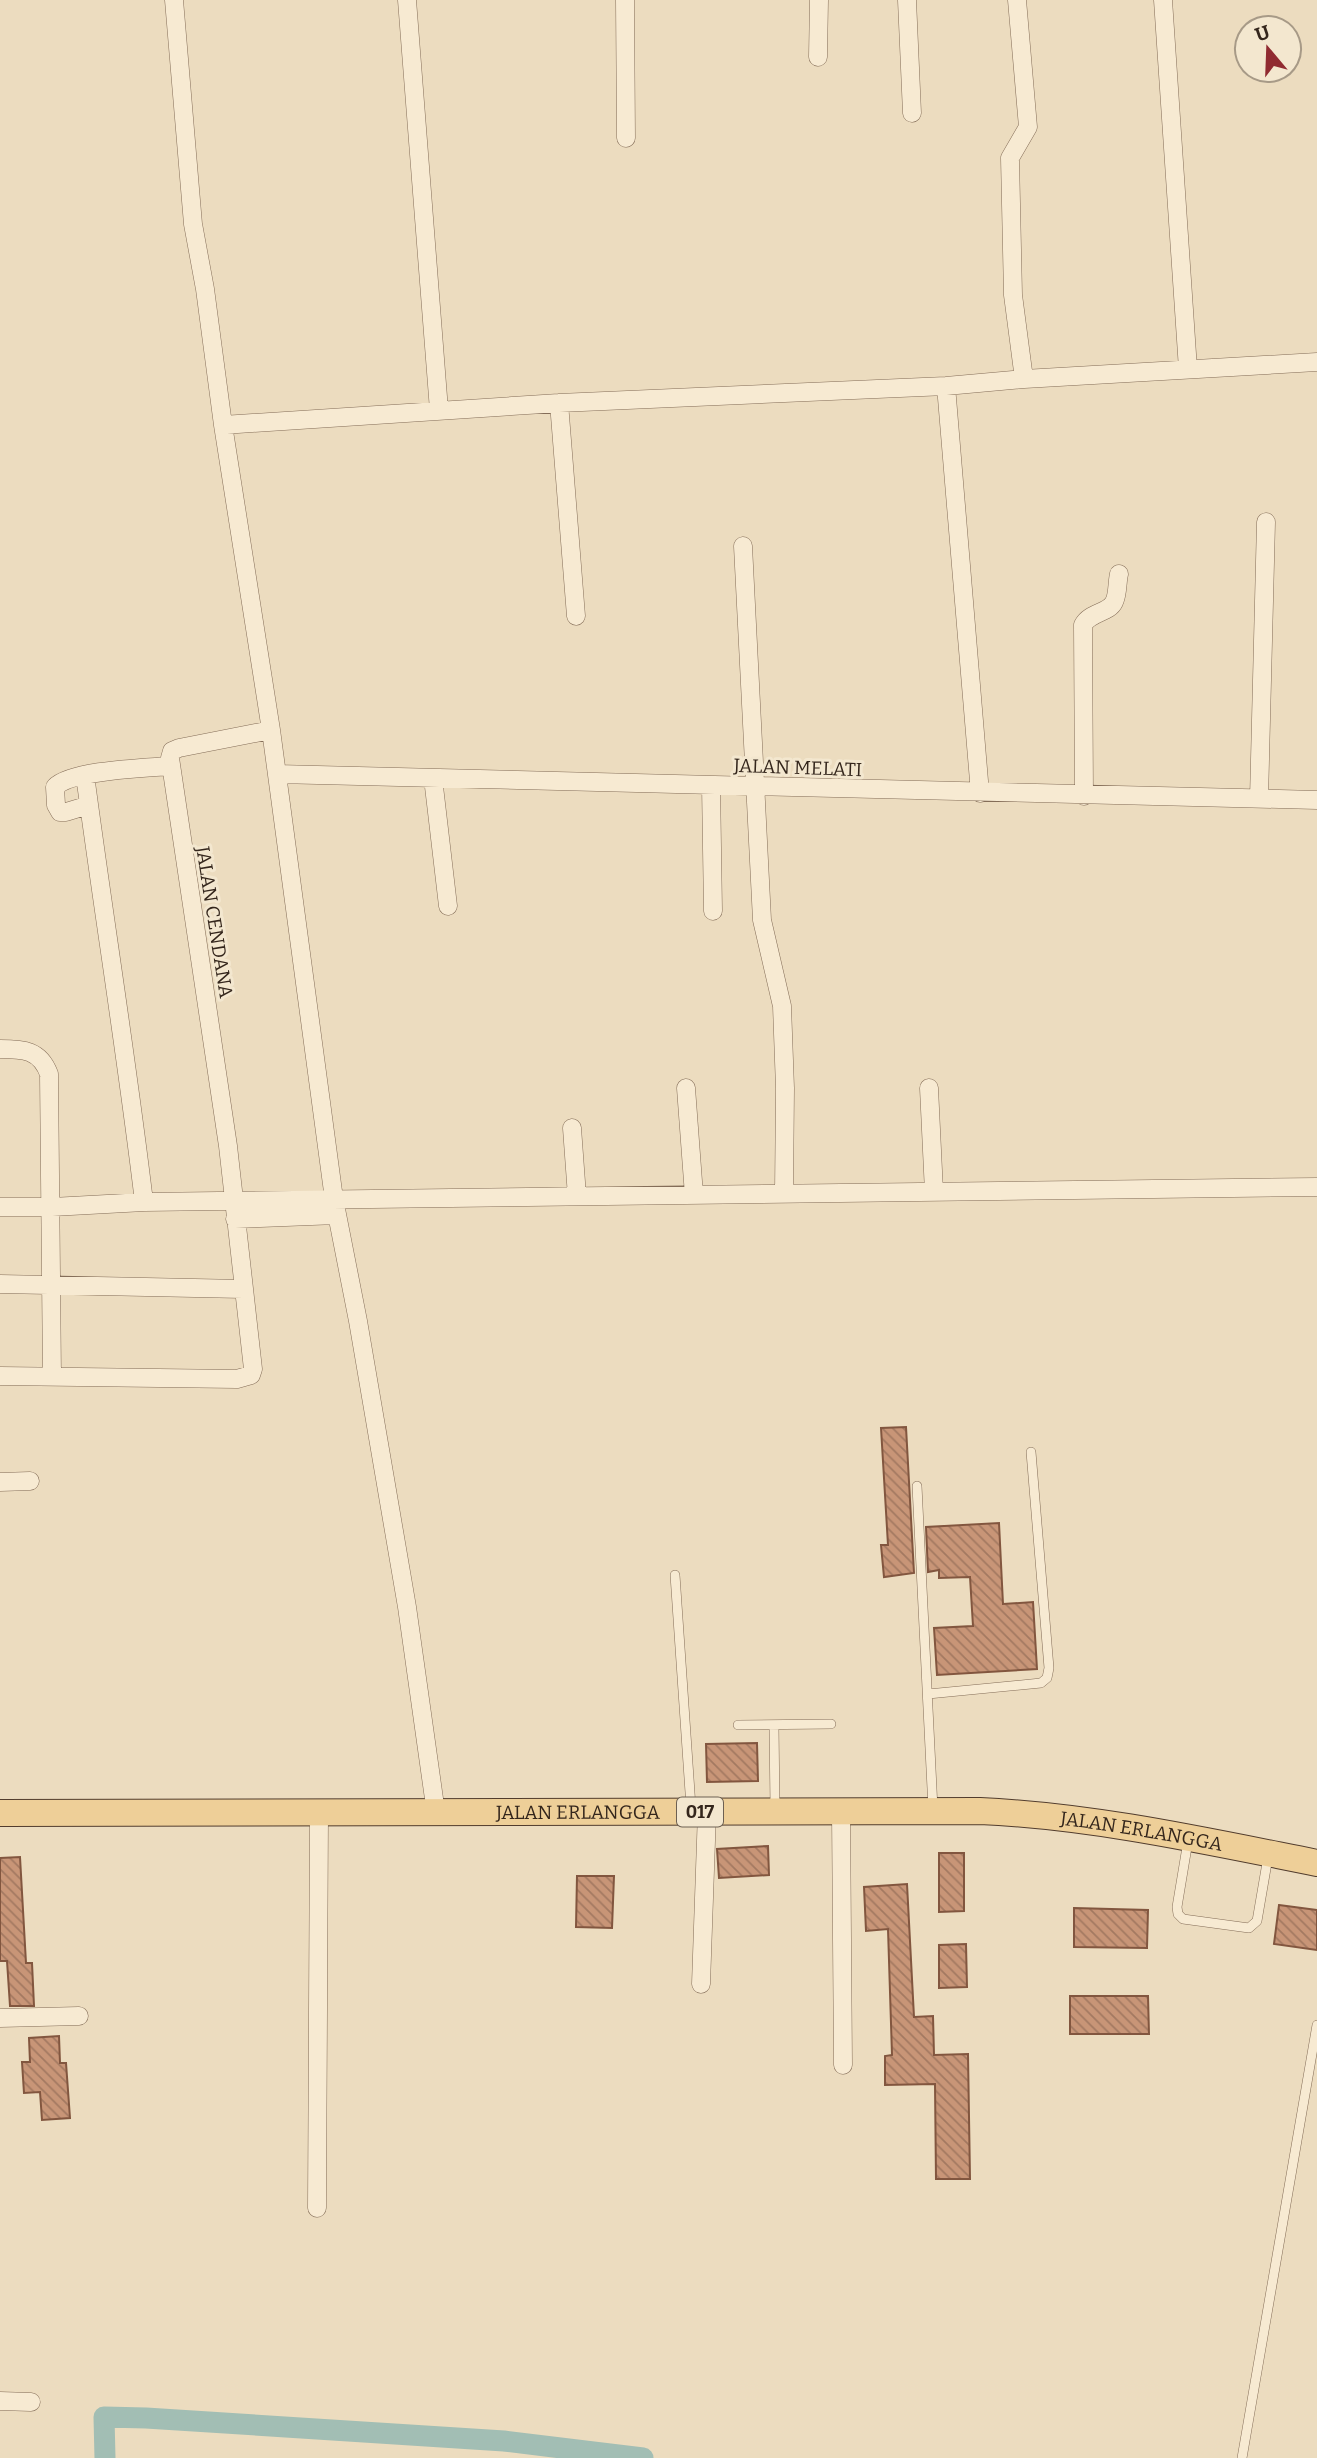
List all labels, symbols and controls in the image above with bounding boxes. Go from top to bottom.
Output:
north arrow [1233,14,1303,84]
text: U [1252,20,1273,47]
street label: JALAN MELATI [732,754,863,781]
street label: JALAN CENDANA [191,844,238,1000]
road number: 017 [677,1798,723,1826]
street label: JALAN ERLANGGA [495,1801,661,1824]
street label: JALAN ERLANGGA [1058,1807,1225,1856]

